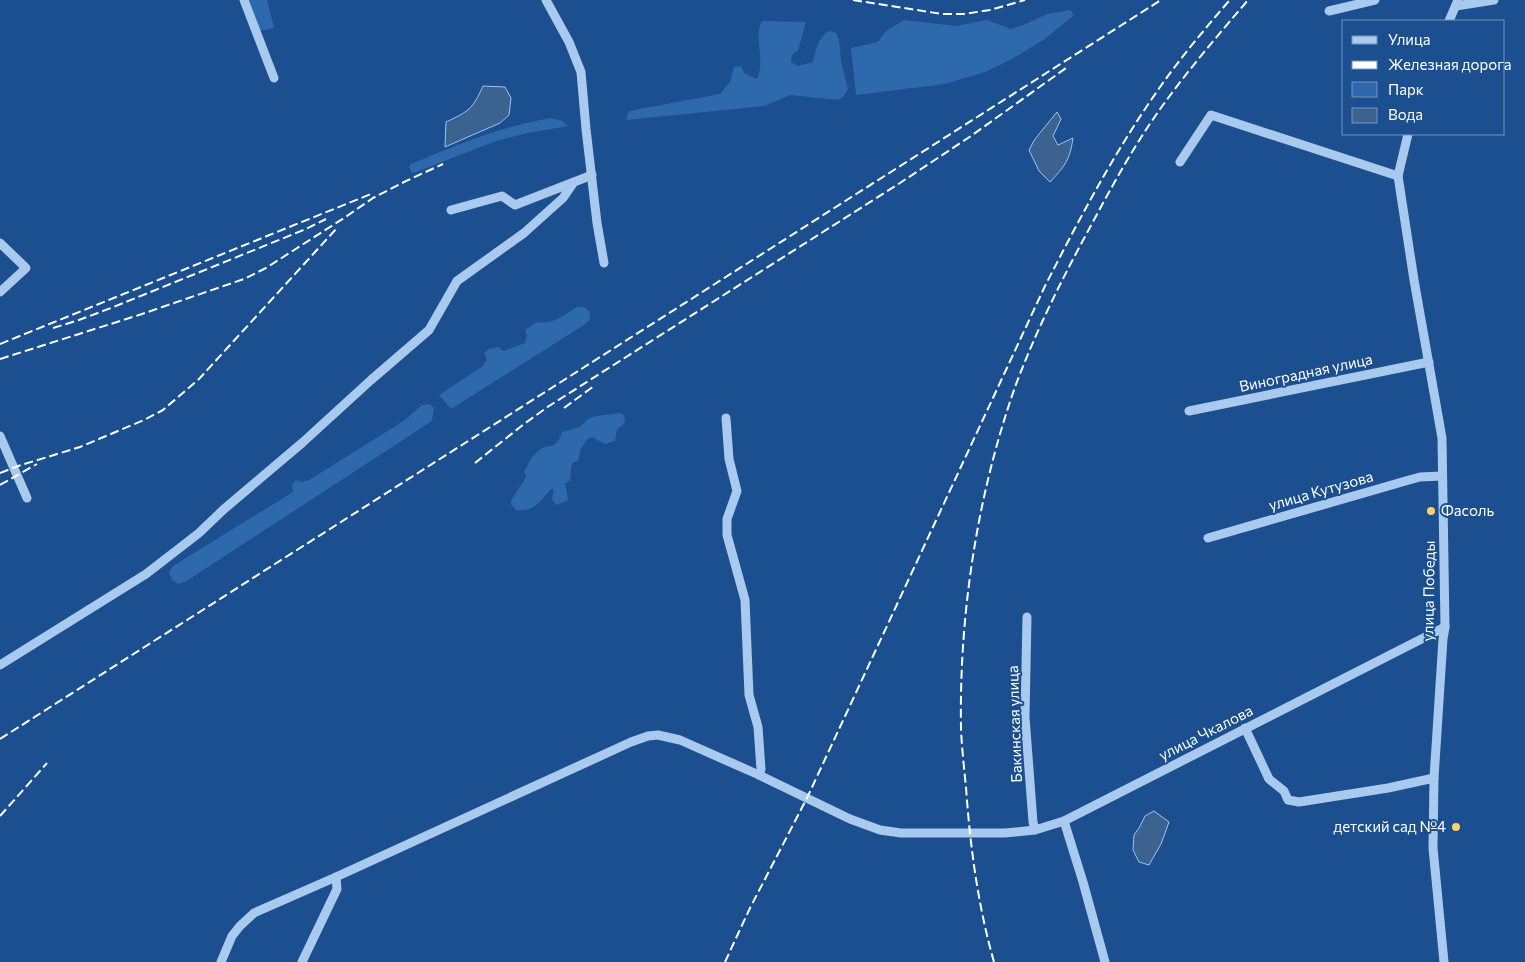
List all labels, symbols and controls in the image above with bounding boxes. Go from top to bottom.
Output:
legend [1342,20,1505,135]
text: Улица [1388,30,1430,48]
text: Железная дорога [1388,55,1512,73]
text: Парк [1388,80,1424,98]
text: Вода [1388,105,1423,123]
street label: Виноградная улица [1237,349,1374,395]
street label: улица Кутузова [1266,467,1375,514]
place label: Фасоль [1441,501,1495,519]
marker: Фасоль [1425,505,1437,517]
street label: улица Победы [1418,540,1438,641]
street label: Бакинская улица [1003,665,1025,783]
street label: улица Чкалова [1155,701,1256,764]
place label: детский сад №4 [1333,817,1446,835]
marker: детский сад №4 [1450,821,1462,833]

